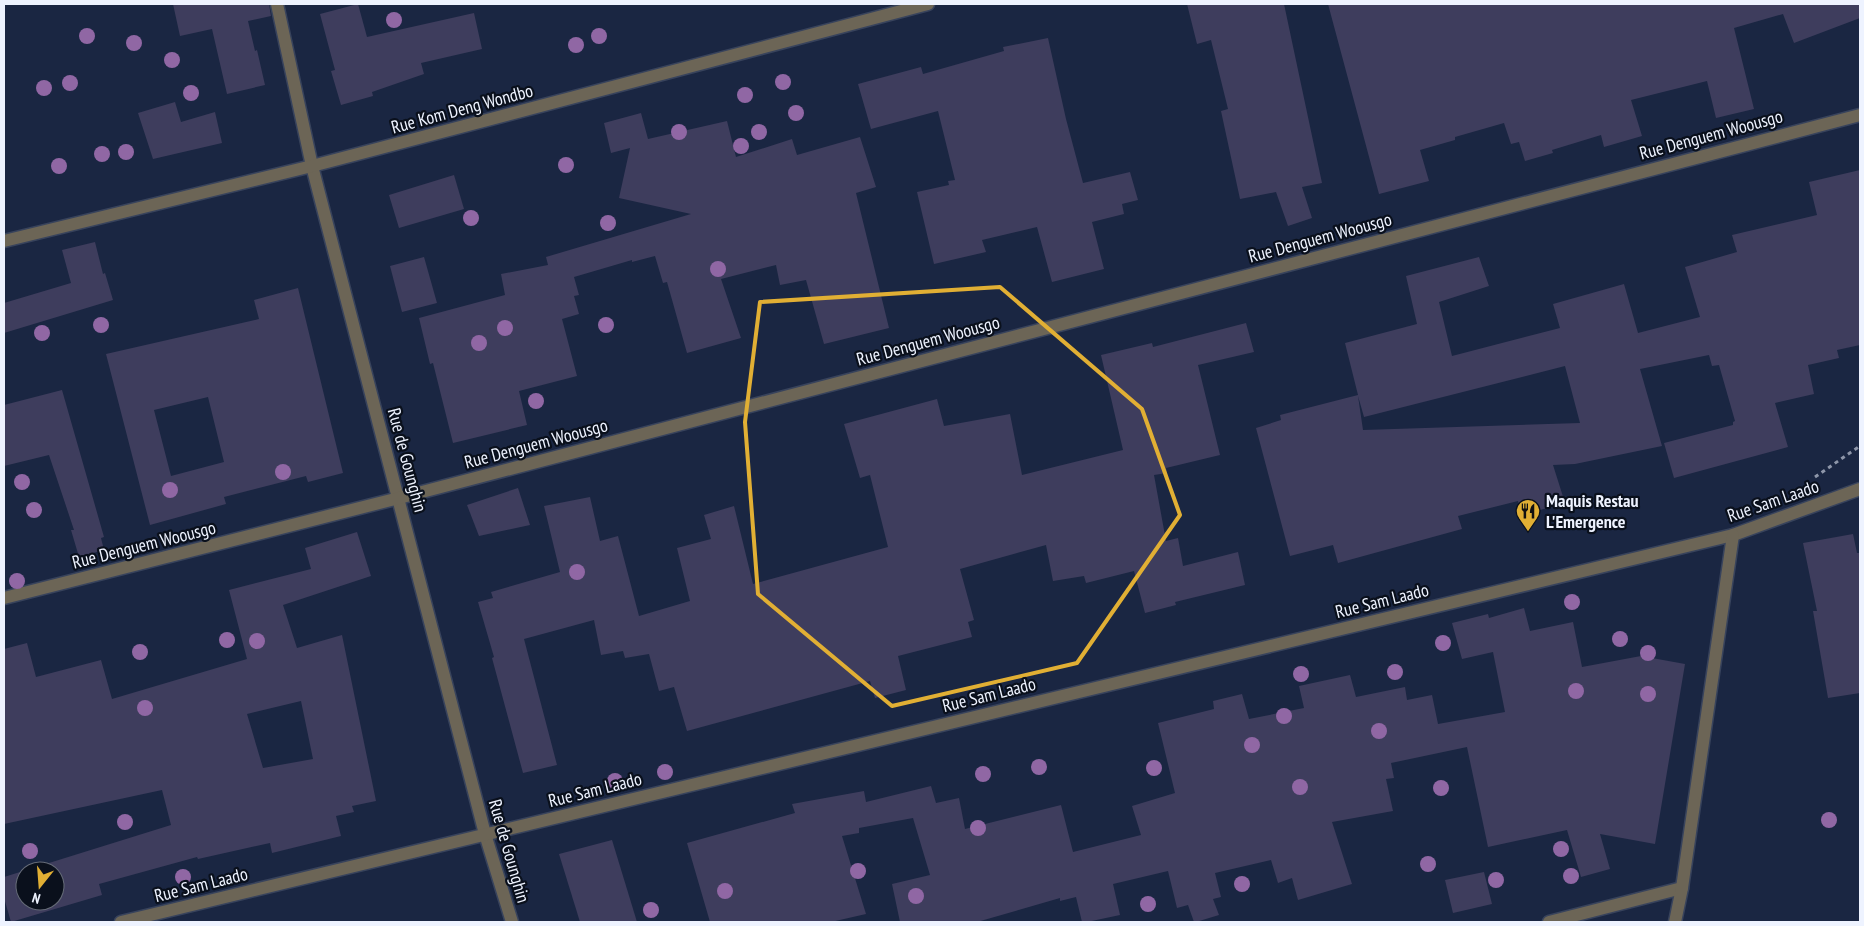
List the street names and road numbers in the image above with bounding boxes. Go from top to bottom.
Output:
street label: Rue Kom Deng Wondbo [388,78,535,138]
street label: Rue Denguem Woousgo [1637,104,1785,165]
street label: Rue Denguem Woousgo [1246,207,1394,268]
street label: Rue Denguem Woousgo [854,310,1002,371]
street label: Rue de Gounghin [383,405,432,514]
street label: Rue Denguem Woousgo [462,413,610,474]
street label: Rue Sam Laado [1724,474,1822,527]
street label: Rue Denguem Woousgo [70,515,218,573]
street label: Rue Sam Laado [1333,578,1431,623]
street label: Rue Sam Laado [940,672,1038,717]
street label: Rue Sam Laado [546,767,644,812]
street label: Rue de Gounghin [484,796,535,905]
street label: Rue Sam Laado [152,862,250,907]

